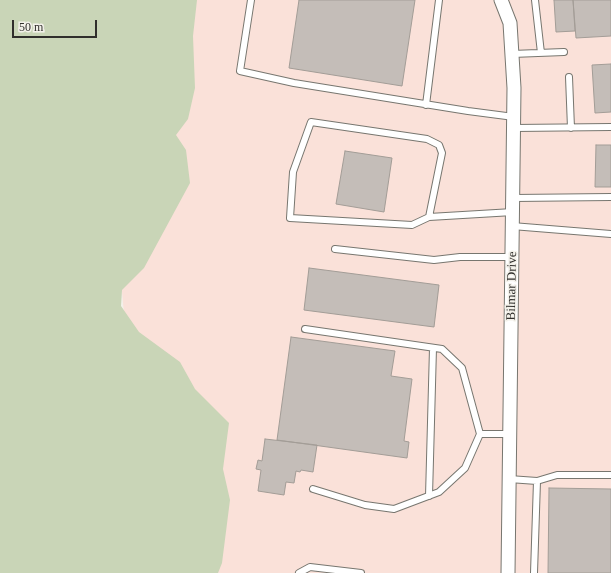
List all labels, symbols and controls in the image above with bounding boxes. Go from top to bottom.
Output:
scale bar [14,12,99,38]
text: 50 m [19,20,43,34]
street label: Bilmar Drive [504,251,520,321]

